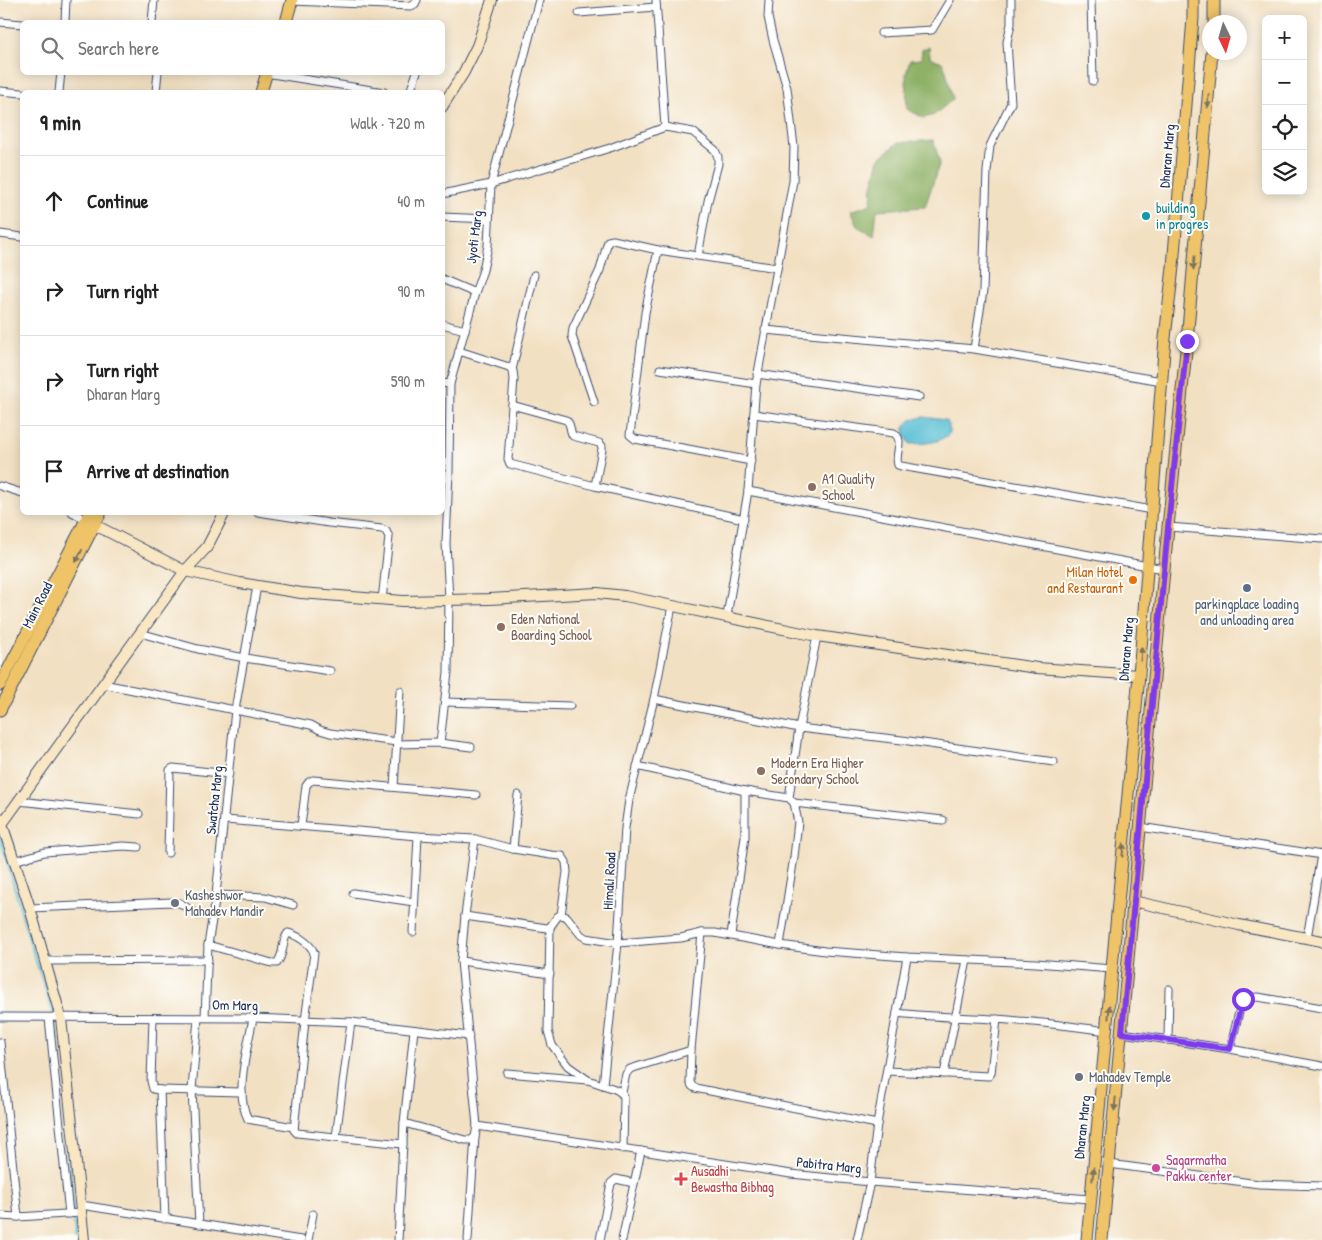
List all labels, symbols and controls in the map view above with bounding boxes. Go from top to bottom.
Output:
north arrow [1202,15,1247,60]
map controls [1262,15,1307,195]
button: + [1262,15,1307,60]
search box [20,20,445,75]
icon: search [38,34,66,62]
text: Search here [78,35,159,61]
button: − [1262,60,1307,105]
one-way arrow [1204,93,1212,109]
button: locate [1262,105,1307,150]
text: 9 min [40,108,81,137]
text: Walk · 720 m [350,112,425,134]
street label: Dharan Marg [1154,123,1180,189]
button: layers [1262,150,1307,195]
icon: ahead [40,187,68,215]
text: Continue [87,188,148,214]
text: 40 m [397,190,425,212]
place label: building in progres [1156,198,1208,234]
street label: Jyoti Marg [461,209,487,265]
marker: building in progres [1140,210,1152,222]
one-way arrow [1189,255,1197,271]
icon: right [40,277,68,305]
text: Turn right [87,278,158,304]
text: 90 m [397,280,425,302]
route end [1176,330,1199,353]
text: Turn right [87,357,158,383]
icon: right [40,367,68,395]
text: 590 m [391,370,425,392]
text: Dharan Marg [87,383,160,405]
icon: arrive [40,457,68,485]
text: Arrive at destination [87,458,229,484]
place label: A1 Quality School [822,469,875,504]
marker: A1 Quality School [806,481,818,493]
one-way arrow [75,549,83,563]
place label: Milan Hotel and Restaurant [1047,562,1123,597]
marker: Milan Hotel and Restaurant [1127,574,1139,586]
street label: Main Road [17,578,56,631]
marker: parkingplace loading and unloading area [1241,582,1253,594]
place label: parkingplace loading and unloading area [1195,594,1299,630]
place label: Eden National Boarding School [511,609,592,645]
street label: Dharan Marg [1113,616,1139,682]
marker: Eden National Boarding School [495,621,507,633]
one-way arrow [1137,645,1145,661]
place label: Modern Era Higher Secondary School [771,753,865,789]
street label: Swatcha Marg [200,765,228,835]
marker: Modern Era Higher Secondary School [755,765,767,777]
one-way arrow [1119,842,1127,858]
street label: Himali Road [598,851,620,910]
place label: Kasheshwor Mahadev Mandir [185,885,265,920]
marker: Kasheshwor Mahadev Mandir [169,897,181,909]
route start [1232,988,1255,1011]
street label: Om Marg [212,995,258,1015]
one-way arrow [1105,1004,1113,1020]
place label: Mahadev Temple [1089,1067,1171,1087]
marker: Mahadev Temple [1073,1071,1085,1083]
street label: Dharan Marg [1069,1094,1095,1160]
one-way arrow [1111,1097,1119,1113]
place label: Sagarmatha Pakku center [1166,1150,1232,1185]
street label: Pabitra Marg [795,1152,863,1178]
place label: Ausadhi Bewastha Bibhag [691,1161,774,1197]
marker: Sagarmatha Pakku center [1150,1162,1162,1174]
one-way arrow [1089,1166,1097,1182]
marker: Ausadhi Bewastha Bibhag [675,1173,687,1185]

